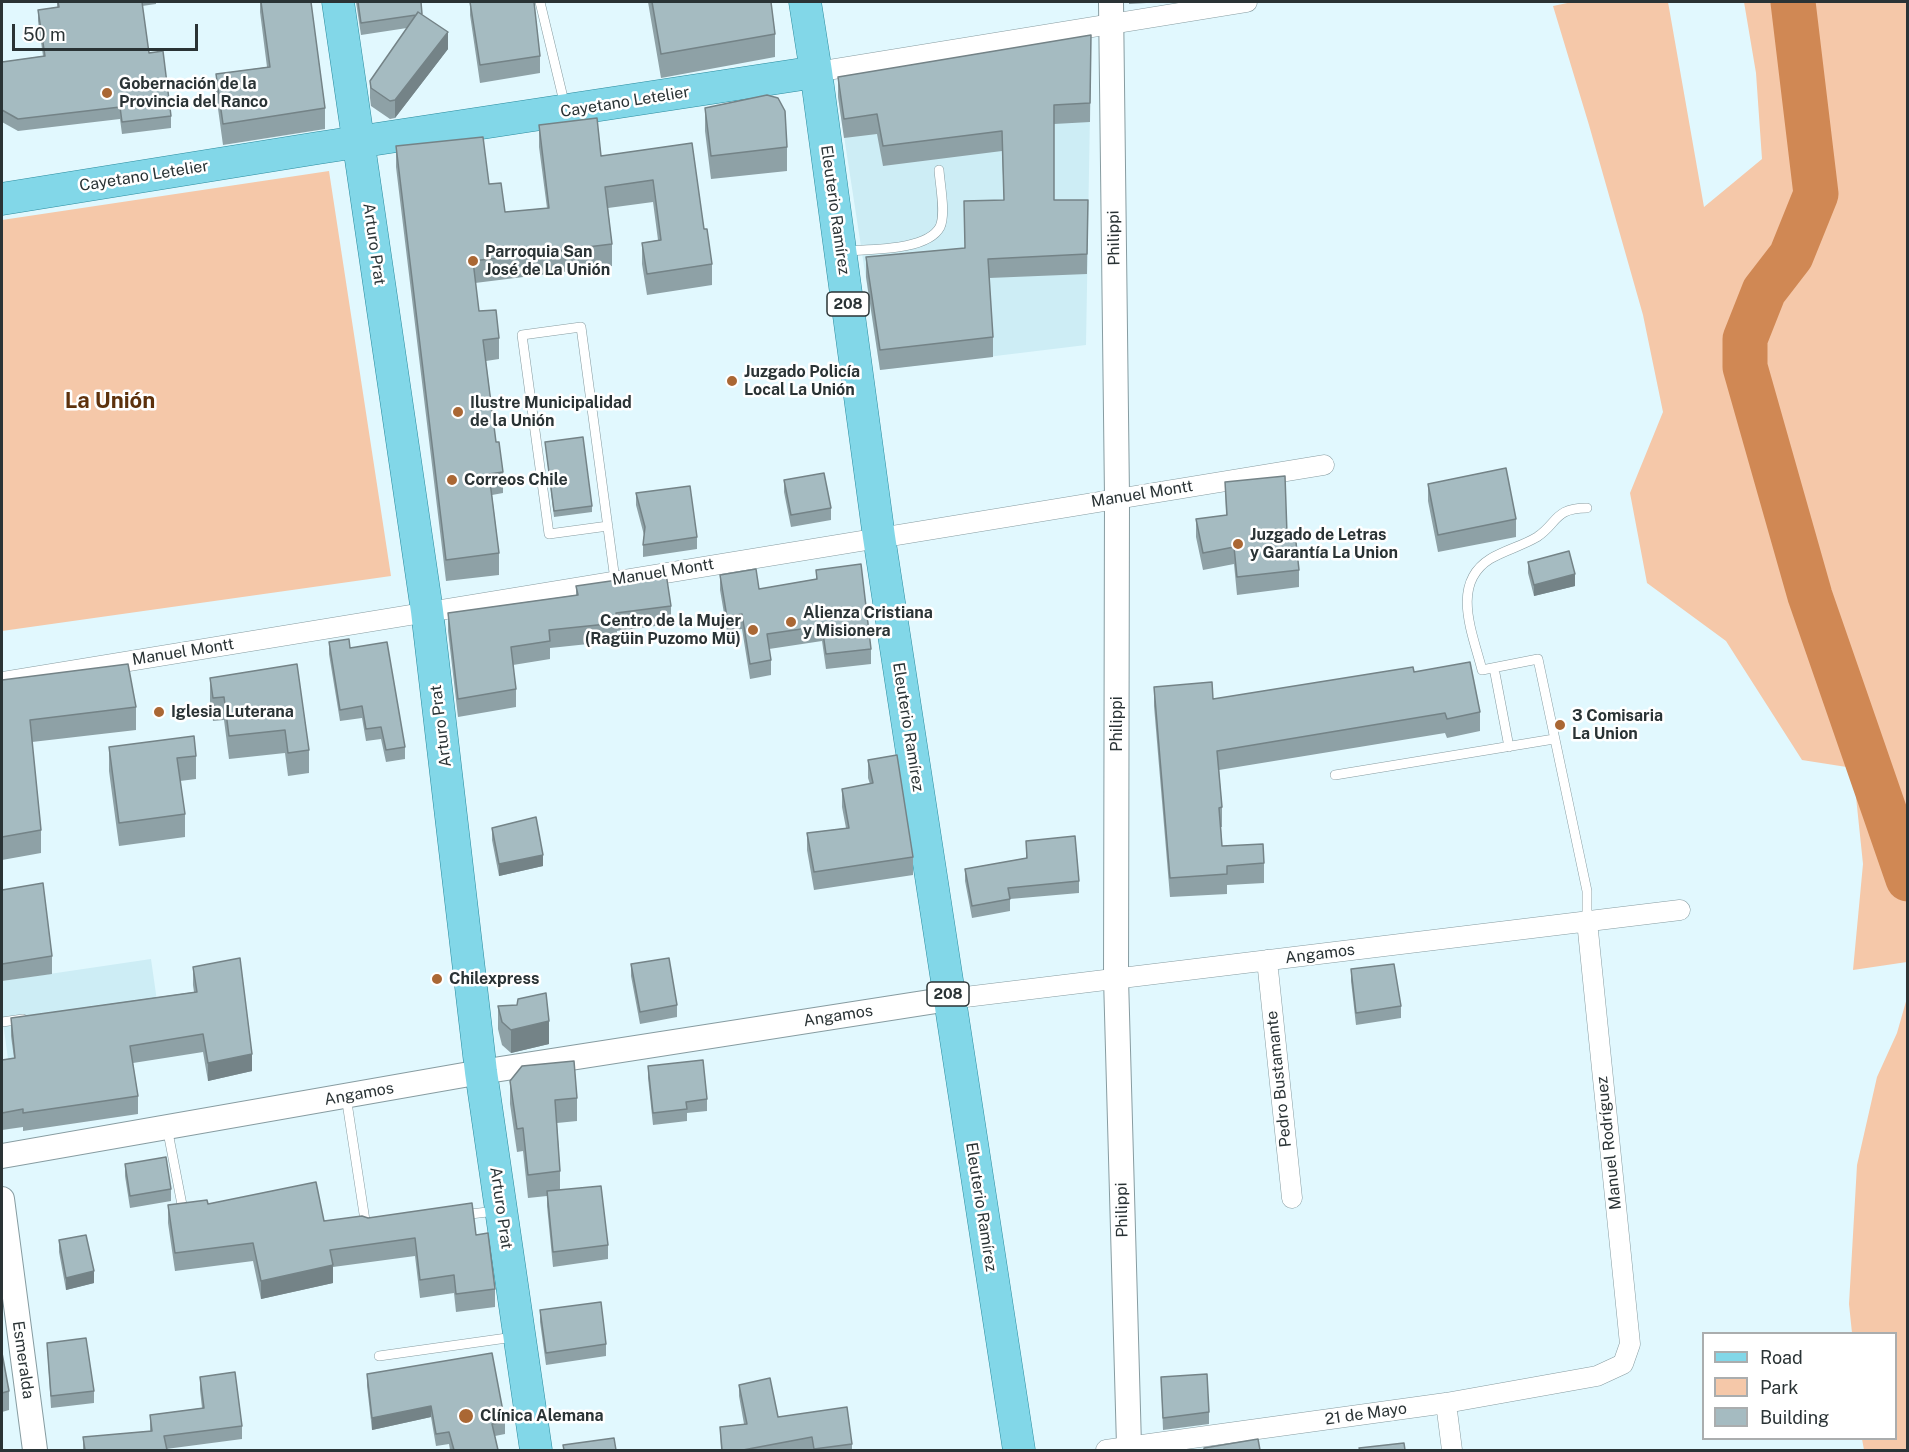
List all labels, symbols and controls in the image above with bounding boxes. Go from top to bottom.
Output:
scale bar [15,12,201,50]
text: 50 m [23,24,66,45]
place label: Gobernación de la Provincia del Ranco [119,74,268,112]
street label: Cayetano Letelier [559,82,691,122]
marker: Gobernación de la Provincia del Ranco [100,86,114,100]
street label: Eleuterio Ramírez [816,144,854,276]
street label: Cayetano Letelier [78,156,210,196]
street label: Arturo Prat [359,202,389,286]
street label: Philippi [1104,210,1124,266]
place label: Parroquia San José de La Unión [485,242,610,280]
marker: Parroquia San José de La Unión [466,254,480,268]
road number: 208 [827,292,869,316]
place label: Juzgado Policía Local La Unión [744,362,860,400]
marker: Juzgado Policía Local La Unión [725,374,739,388]
district label: La Unión [65,388,155,414]
place label: Ilustre Municipalidad de la Unión [470,393,632,431]
marker: Ilustre Municipalidad de la Unión [451,405,465,419]
place label: Correos Chile [464,470,568,490]
marker: Correos Chile [445,473,459,487]
street label: Manuel Montt [1090,476,1194,512]
place label: Juzgado de Letras y Garantía La Union [1250,525,1398,563]
marker: Juzgado de Letras y Garantía La Union [1231,537,1245,551]
street label: Manuel Montt [611,554,715,590]
place label: Alienza Cristiana y Misionera [803,603,933,641]
place label: Centro de la Mujer (Ragüin Puzomo Mü) [585,611,741,649]
marker: Alienza Cristiana y Misionera [784,615,798,629]
marker: Centro de la Mujer (Ragüin Puzomo Mü) [746,623,760,637]
street label: Manuel Montt [131,634,235,670]
street label: Eleuterio Ramírez [888,661,928,793]
street label: Arturo Prat [426,684,456,768]
street label: Philippi [1107,696,1127,752]
place label: Iglesia Luterana [171,702,294,722]
marker: Iglesia Luterana [152,705,166,719]
place label: 3 Comisaria La Union [1572,706,1663,744]
marker: 3 Comisaria La Union [1553,718,1567,732]
street label: Angamos [1284,940,1356,968]
place label: Chilexpress [449,969,539,989]
marker: Chilexpress [430,972,444,986]
road number: 208 [927,982,969,1006]
street label: Angamos [802,1001,874,1031]
street label: Pedro Bustamante [1262,1010,1296,1148]
street label: Manuel Rodríguez [1592,1075,1626,1211]
street label: Angamos [323,1078,395,1110]
street label: Eleuterio Ramírez [961,1141,1001,1273]
street label: Arturo Prat [486,1166,516,1250]
street label: Philippi [1112,1182,1132,1238]
street label: Esmeralda [8,1320,38,1400]
legend [1702,1332,1897,1440]
text: Road [1760,1347,1803,1368]
text: Park [1760,1377,1798,1398]
street label: 21 de Mayo [1324,1399,1408,1429]
place label: Clínica Alemana [480,1406,604,1426]
marker: Clínica Alemana [457,1407,475,1425]
text: Building [1760,1407,1829,1428]

